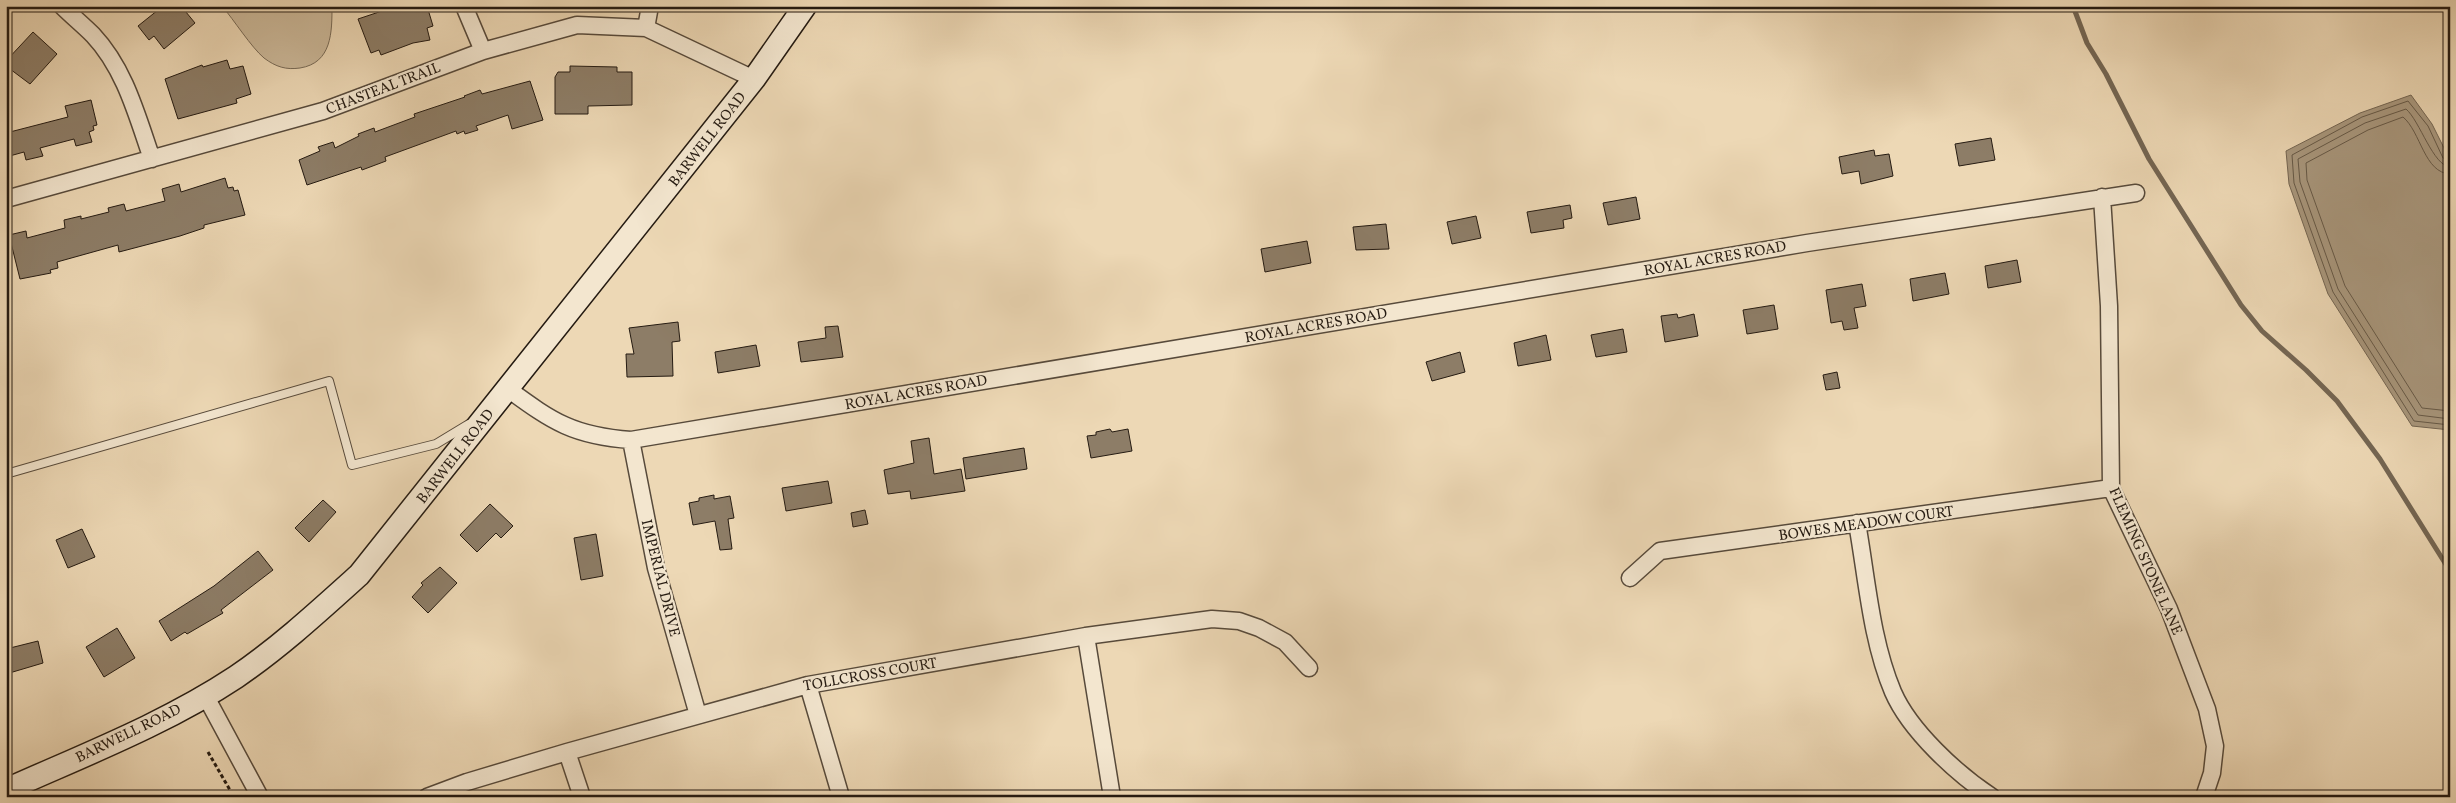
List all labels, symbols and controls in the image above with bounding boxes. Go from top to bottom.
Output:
street label: CHASTEAL TRAIL [323,58,444,121]
street label: BARWELL ROAD [665,88,752,192]
street label: ROYAL ACRES ROAD [1642,237,1788,282]
street label: ROYAL ACRES ROAD [1243,304,1389,349]
street label: ROYAL ACRES ROAD [843,371,989,416]
street label: BARWELL ROAD [413,405,500,509]
street label: FLEMING STONE LANE [2103,484,2187,639]
street label: BOWES MEADOW COURT [1777,502,1955,547]
street label: IMPERIAL DRIVE [635,517,684,639]
street label: TOLLCROSS COURT [802,653,939,698]
street label: BARWELL ROAD [72,700,185,769]

